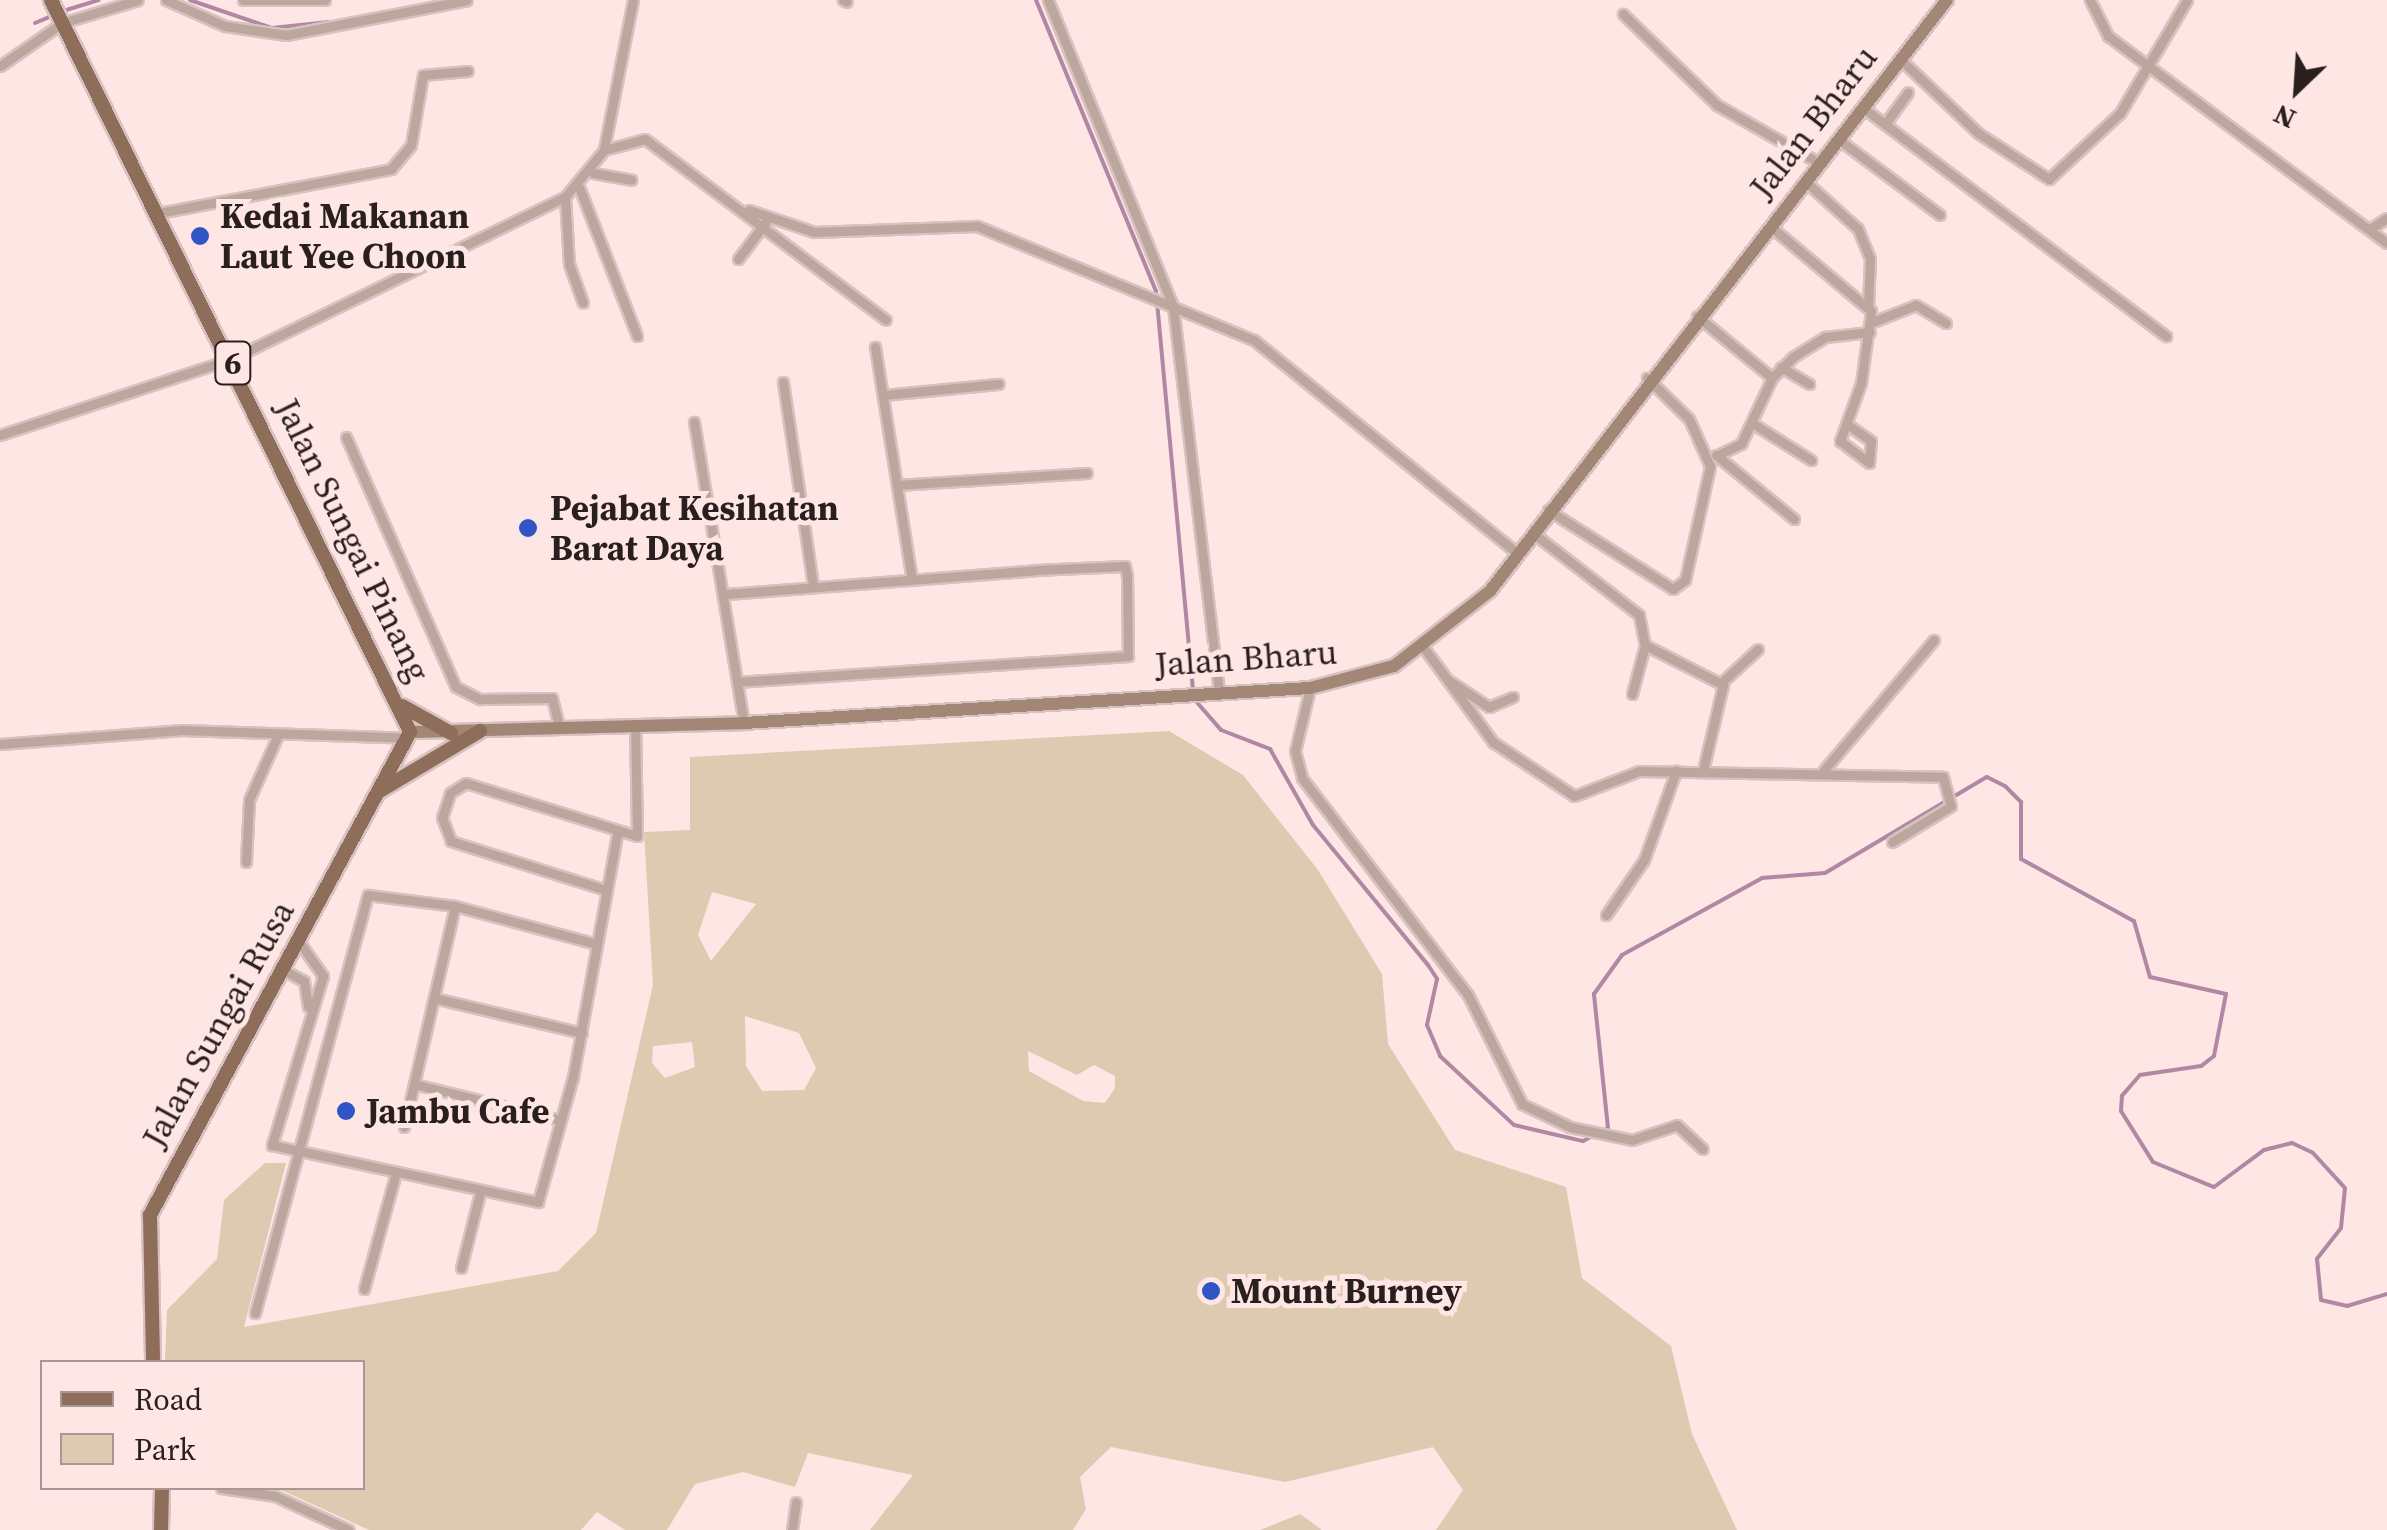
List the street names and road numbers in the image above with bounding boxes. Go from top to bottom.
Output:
street label: Jalan Bharu [1740,37,1886,207]
road number: 6 [213,336,253,390]
street label: Jalan Sungai Pinang [266,392,440,688]
street label: Jalan Bharu [1153,631,1339,685]
street label: Jalan Sungai Rusa [133,893,303,1155]

